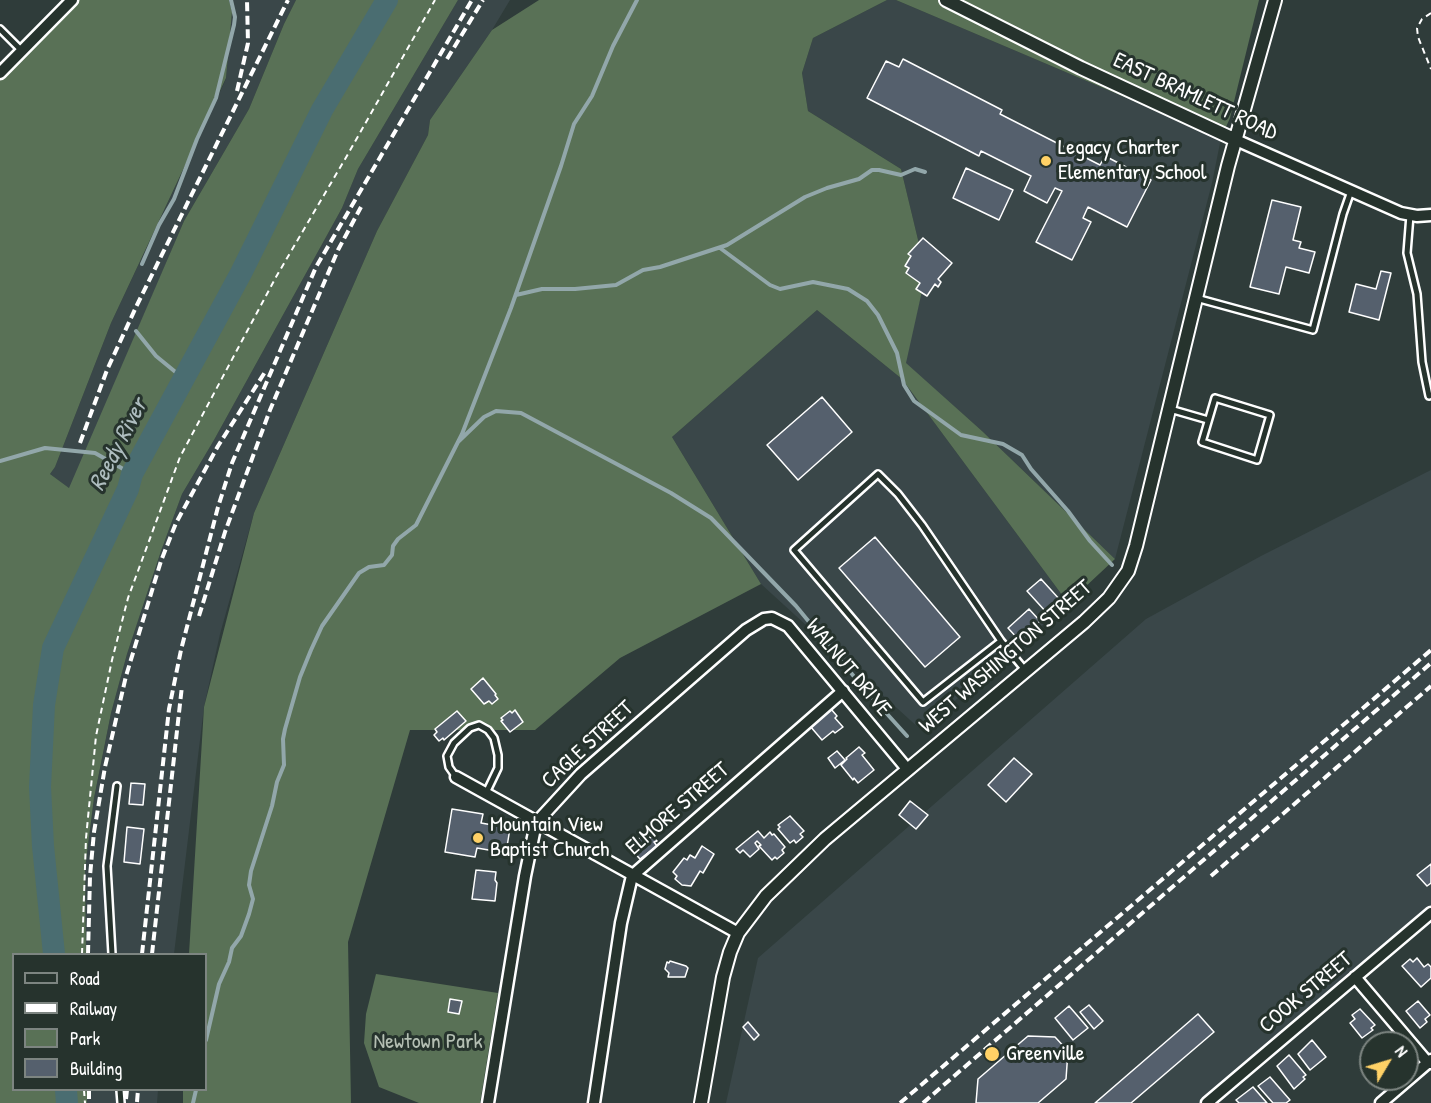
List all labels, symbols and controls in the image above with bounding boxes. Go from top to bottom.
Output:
street label: EAST BRAMLETT ROAD [1109,47,1281,147]
place label: Legacy Charter Elementary School [1058,135,1206,186]
marker: Legacy Charter Elementary School [1039,154,1053,168]
water label: Reedy River [84,394,154,496]
street label: WEST WASHINGTON STREET [914,575,1098,739]
street label: WALNUT DRIVE [800,614,896,722]
street label: CAGLE STREET [536,696,640,794]
street label: ELMORE STREET [621,757,735,861]
place label: Mountain View Baptist Church [490,812,609,864]
marker: Mountain View Baptist Church [471,831,485,845]
street label: COOK STREET [1254,947,1358,1039]
legend [12,953,207,1091]
text: Road [70,966,100,991]
text: Railway [70,996,117,1021]
text: Park [70,1026,100,1051]
park label: Newtown Park [373,1029,483,1055]
north arrow [1359,1031,1419,1091]
place label: Greenville [1006,1041,1084,1067]
text: N [1390,1041,1413,1061]
marker: Greenville [983,1045,1001,1063]
text: Building [70,1056,122,1081]

